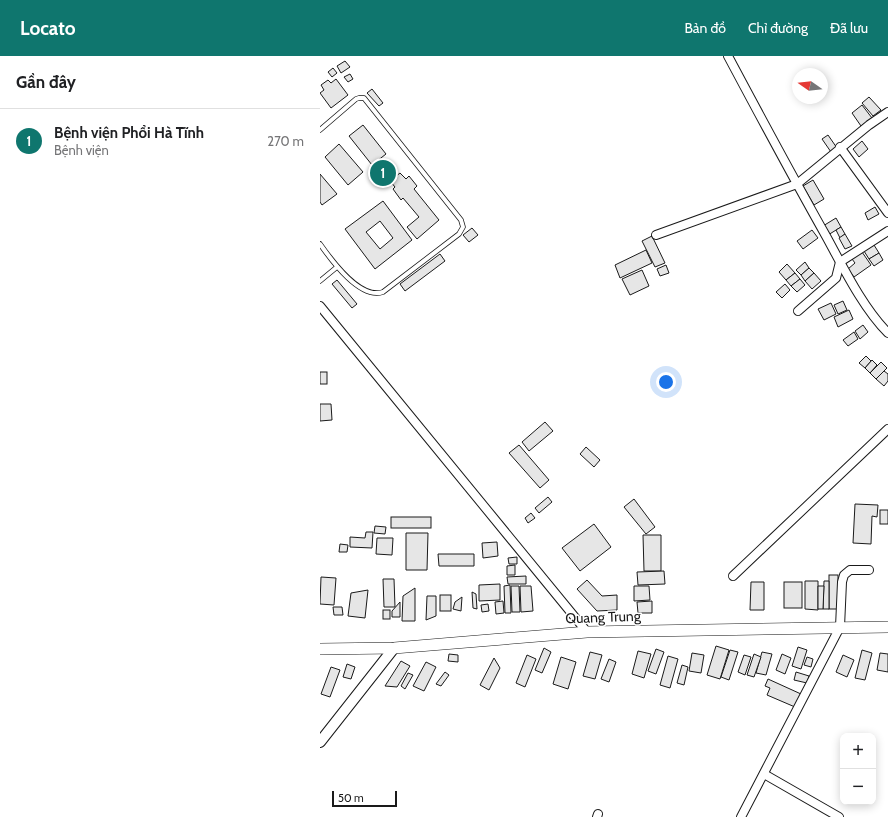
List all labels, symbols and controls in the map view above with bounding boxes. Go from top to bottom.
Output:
text: Locato [20,17,76,40]
text: Bản đồ [684,19,726,37]
text: Chỉ đường [748,19,808,37]
text: Đã lưu [830,19,868,37]
north arrow [792,68,828,104]
text: Gần đây [16,72,76,92]
text: Bệnh viện Phổi Hà Tĩnh [54,124,204,142]
text: 1 [27,133,31,149]
text: 270 m [267,133,304,149]
text: Bệnh viện [54,142,109,158]
pin: 1 [370,158,396,188]
your location [656,372,676,392]
street label: Quang Trung [565,607,642,627]
map controls [840,733,876,805]
button: + [840,733,876,769]
button: − [840,769,876,805]
scale bar [332,789,397,808]
text: 50 m [338,791,364,805]

